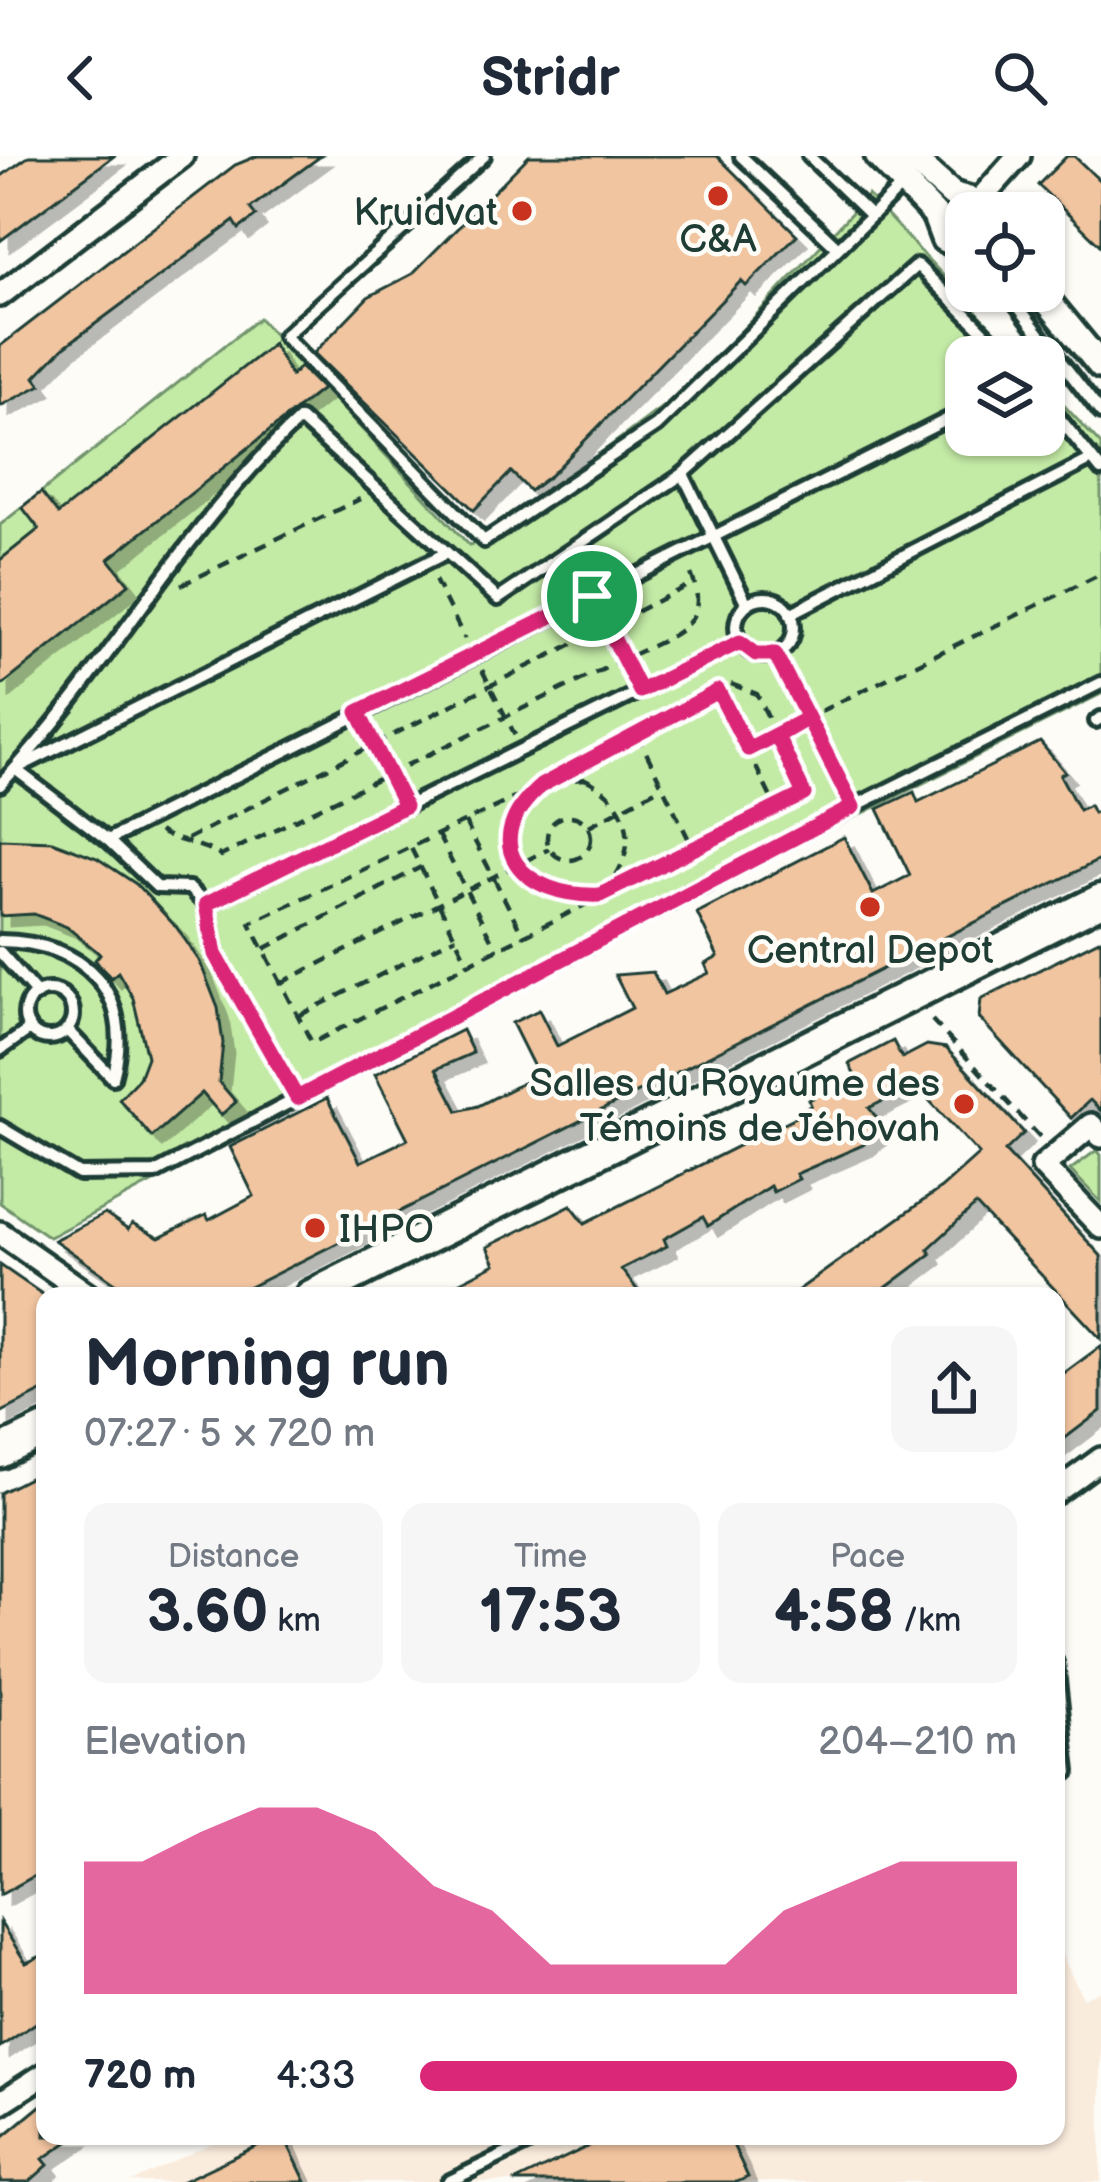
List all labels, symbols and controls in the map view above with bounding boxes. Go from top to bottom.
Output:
icon: back [48,45,114,111]
icon: search [987,45,1053,111]
text: Stridr [481,46,620,111]
marker: C&A [705,183,731,209]
place label: Kruidvat [353,190,498,237]
map controls [945,192,1065,456]
button: locate [945,192,1065,312]
marker: Kruidvat [509,198,535,224]
place label: C&A [679,217,757,264]
button: layers [945,336,1065,456]
pin [541,545,643,647]
icon: arrive [559,563,625,629]
marker: Central Depot [857,894,883,920]
place label: Central Depot [747,928,993,975]
place label: Salles du Royaume des Témoins de Jéhovah [529,1061,940,1153]
marker: Salles du Royaume des Témoins de Jéhovah [951,1091,977,1117]
place label: IHPO [339,1207,434,1254]
marker: IHPO [302,1215,328,1241]
text: Morning run [84,1326,450,1405]
button: share [891,1326,1017,1452]
text: 07:27 · 5 × 720 m [84,1411,375,1458]
text: Distance [168,1537,299,1577]
text: Time [514,1537,587,1577]
text: Pace [830,1537,905,1577]
text: 3.60 [146,1577,268,1649]
text: 17:53 [479,1577,622,1649]
text: 4:58 [774,1577,894,1649]
text: km [268,1601,321,1641]
text: /km [894,1601,961,1641]
text: Elevation [84,1719,247,1766]
text: 204–210 m [818,1719,1017,1766]
text: 720 m [84,2053,196,2100]
text: 4:33 [276,2053,356,2100]

